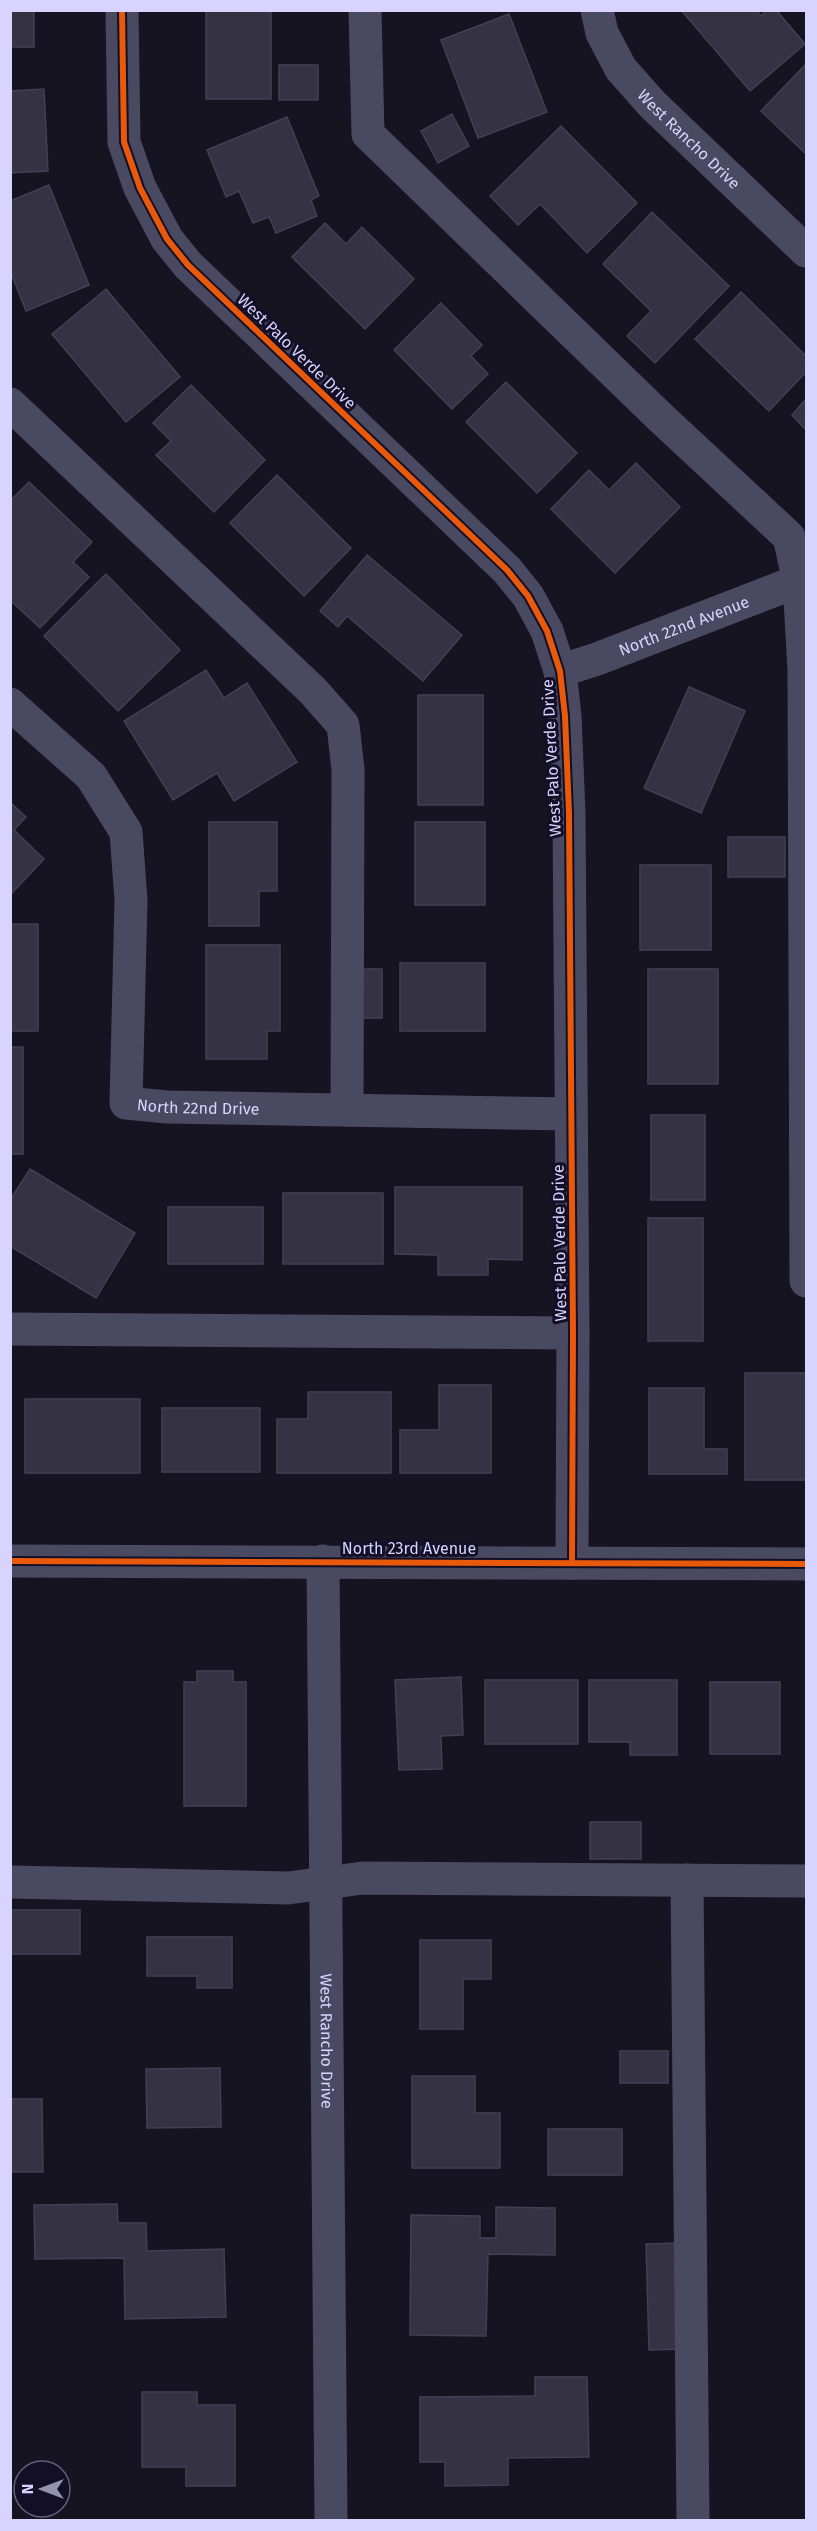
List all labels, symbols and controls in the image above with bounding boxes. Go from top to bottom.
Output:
street label: West Rancho Drive [634,86,744,193]
street label: West Palo Verde Drive [233,290,360,413]
street label: North 22nd Avenue [616,592,752,660]
street label: West Palo Verde Drive [538,679,565,837]
street label: North 22nd Drive [136,1095,260,1119]
street label: West Palo Verde Drive [549,1164,570,1322]
street label: North 23rd Avenue [342,1539,476,1558]
street label: West Rancho Drive [316,1973,337,2109]
north arrow [12,2459,72,2519]
text: N [18,2484,37,2494]

